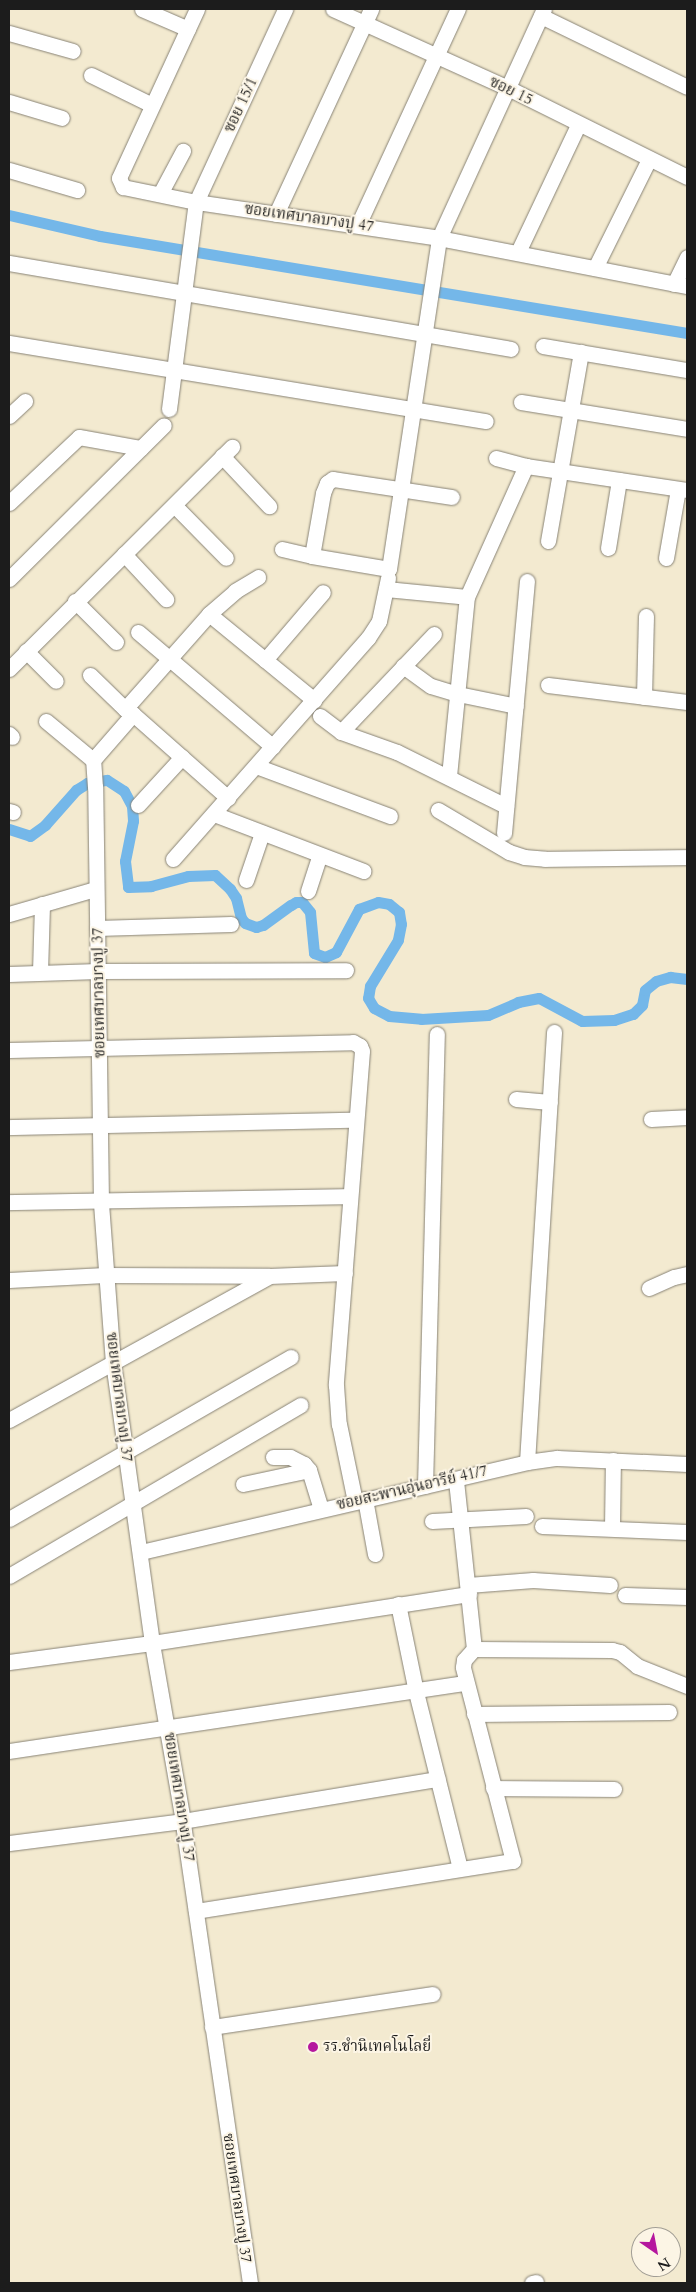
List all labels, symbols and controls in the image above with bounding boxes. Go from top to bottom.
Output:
street label: ซอย 15 [486,73,536,109]
street label: ซอย 15/1 [220,75,262,135]
street label: ซอยเทศบาลบางปู 47 [243,200,375,236]
street label: ซอยเทศบาลบางปู 37 [89,928,109,1058]
street label: ซอยเทศบาลบางปู 37 [102,1331,136,1463]
street label: ซอยสะพานอุ่นอารีย์ 41/7 [335,1462,489,1514]
street label: ซอยเทศบาลบางปู 37 [160,1731,198,1863]
place label: รร.ชำนิเทคโนโลยี่ [323,2038,431,2056]
marker: รร.ชำนิเทคโนโลยี่ [307,2041,319,2053]
street label: ซอยเทศบาลบางปู 37 [219,2132,255,2264]
north arrow [631,2227,681,2277]
text: N [654,2253,674,2275]

